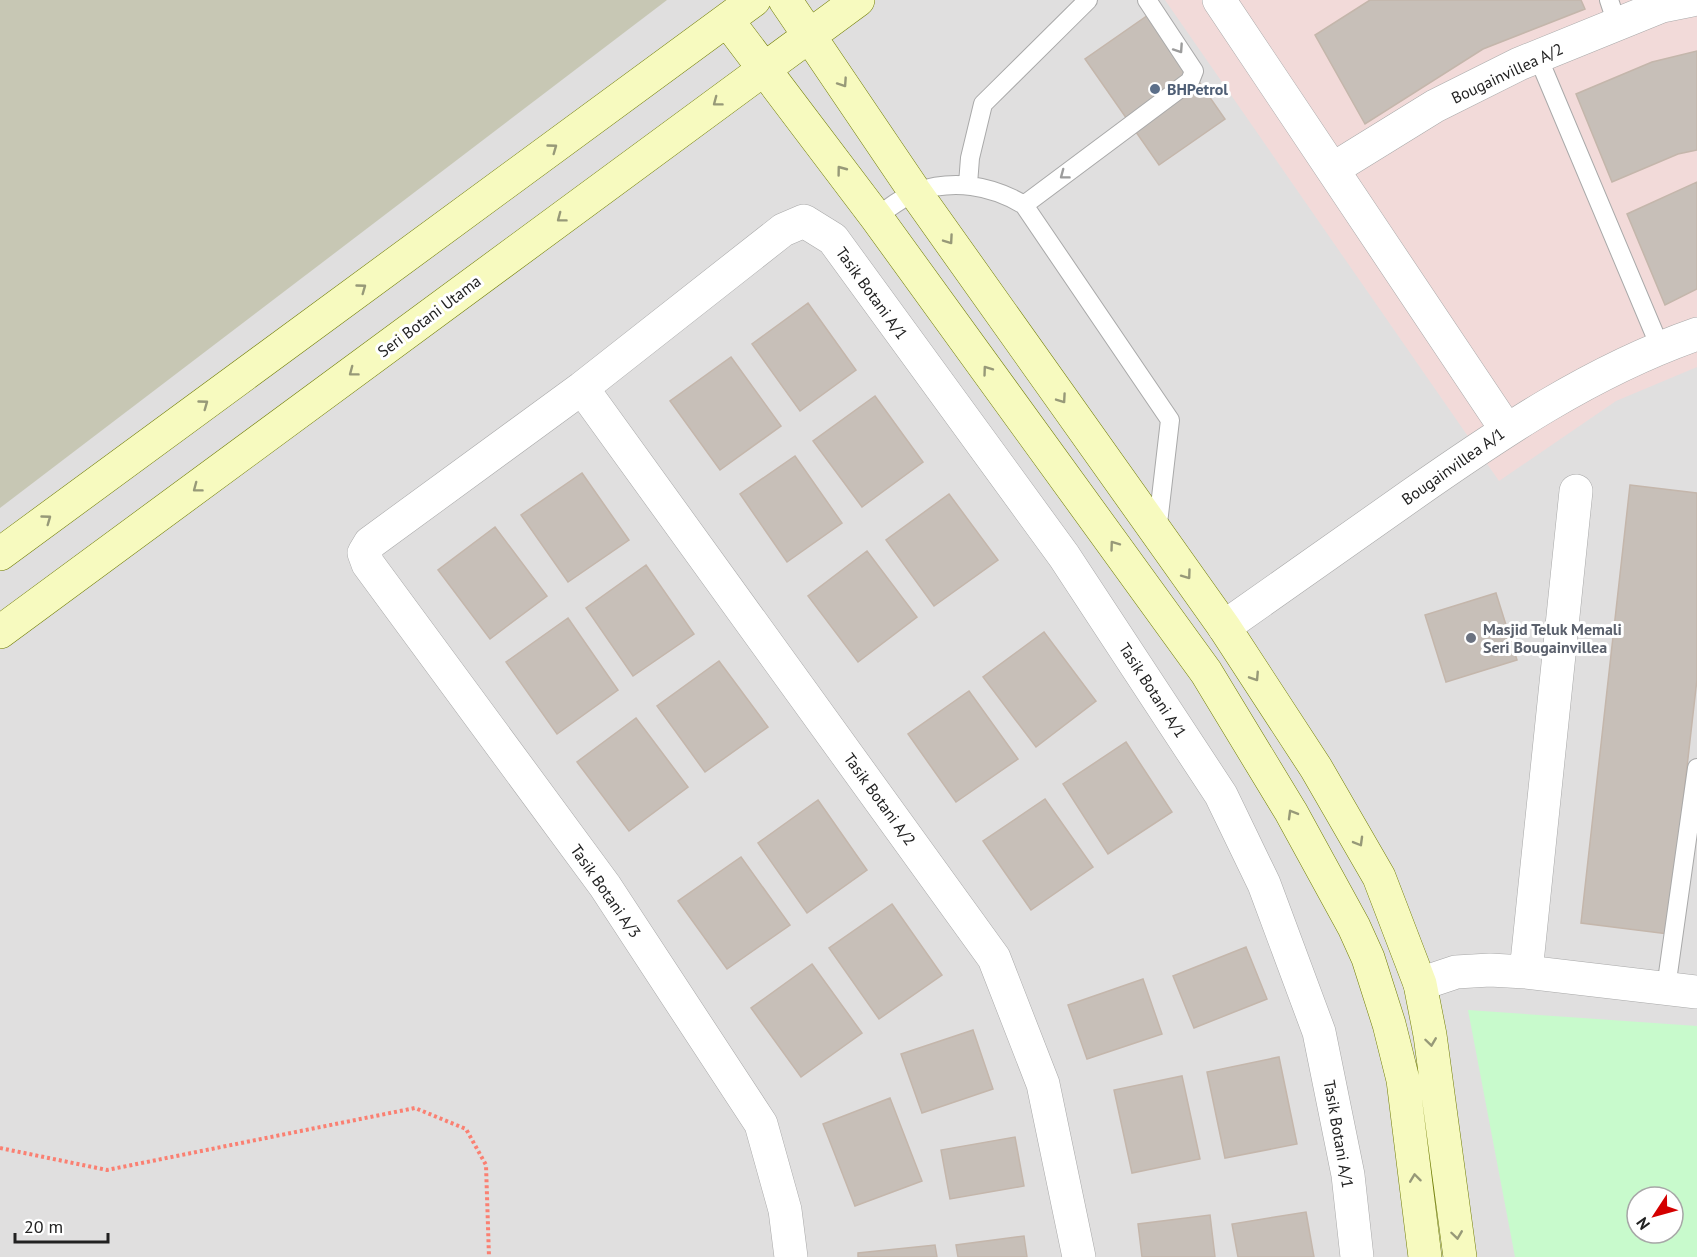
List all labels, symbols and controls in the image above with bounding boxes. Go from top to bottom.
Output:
street label: Bougainvillea A/2 [1448,38,1566,108]
one-way arrow [1172,42,1183,53]
one-way arrow [835,77,846,88]
place label: BHPetrol [1167,79,1228,99]
marker: BHPetrol [1148,82,1162,96]
one-way arrow [713,94,724,105]
one-way arrow [546,144,557,155]
one-way arrow [837,166,848,177]
one-way arrow [1060,168,1071,179]
one-way arrow [556,211,567,222]
one-way arrow [942,233,953,244]
street label: Tasik Botani A/1 [832,243,912,343]
street label: Seri Botani Utama [373,271,485,361]
one-way arrow [355,285,366,296]
one-way arrow [349,365,360,376]
one-way arrow [983,366,994,377]
one-way arrow [1055,393,1066,404]
one-way arrow [198,400,209,411]
street label: Bougainvillea A/1 [1398,423,1508,509]
one-way arrow [192,481,203,492]
one-way arrow [41,516,52,527]
one-way arrow [1110,540,1121,551]
one-way arrow [1180,569,1191,580]
place label: Masjid Teluk Memali Seri Bougainvillea [1483,619,1622,657]
marker: Masjid Teluk Memali Seri Bougainvillea [1464,631,1478,645]
street label: Tasik Botani A/1 [1115,639,1191,741]
one-way arrow [1248,670,1259,681]
street label: Tasik Botani A/2 [840,749,920,849]
one-way arrow [1288,810,1299,820]
one-way arrow [1351,836,1363,846]
street label: Tasik Botani A/3 [566,840,646,942]
one-way arrow [1424,1037,1436,1046]
street label: Tasik Botani A/1 [1320,1078,1358,1190]
one-way arrow [1410,1174,1422,1183]
north arrow [1625,1185,1685,1245]
scale bar [15,1206,108,1244]
text: N [1632,1214,1654,1234]
text: 20 m [24,1215,63,1238]
one-way arrow [1451,1230,1463,1239]

